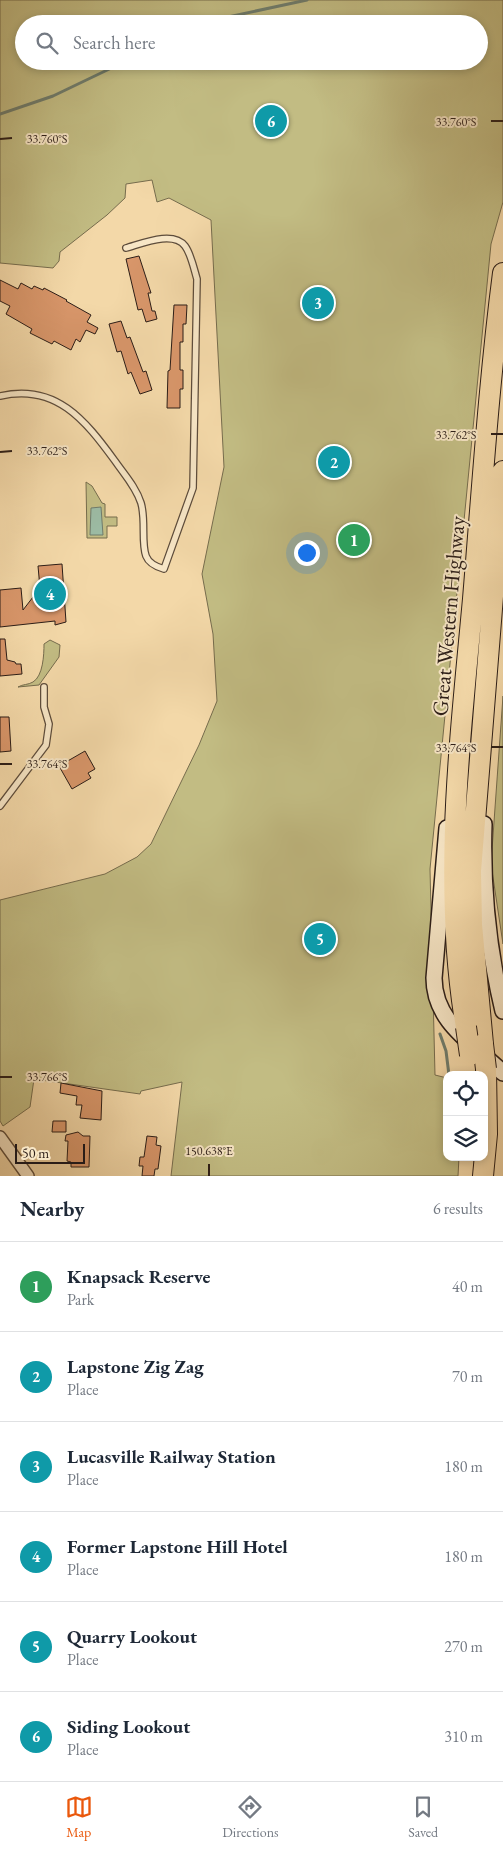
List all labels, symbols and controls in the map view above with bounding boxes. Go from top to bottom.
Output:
search box [15,15,488,70]
icon: search [33,29,61,57]
text: Search here [73,30,155,55]
pin: 6 [255,102,287,140]
text: 33.760°S [436,114,477,130]
text: 33.760°S [27,131,68,147]
pin: 3 [302,284,334,322]
text: 33.762°S [436,427,477,443]
text: 33.762°S [27,443,68,459]
pin: 2 [318,443,350,481]
street label: Great Western Highway [425,514,472,717]
pin: 1 [338,521,370,559]
your location [294,540,320,566]
pin: 4 [34,575,66,613]
text: 33.764°S [436,740,477,756]
text: 33.764°S [27,756,68,772]
pin: 5 [304,920,336,958]
text: 33.766°S [27,1069,68,1085]
map controls [443,1071,488,1161]
button: locate [443,1071,488,1116]
button: layers [443,1116,488,1161]
scale bar [15,1141,85,1164]
text: 150.638°E [185,1143,233,1159]
text: 50 m [22,1144,49,1162]
text: Nearby [20,1195,84,1222]
text: 6 results [433,1198,483,1219]
text: Knapsack Reserve [67,1264,211,1289]
text: 1 [32,1276,40,1297]
text: 40 m [452,1276,483,1297]
text: Park [67,1289,94,1310]
text: Lapstone Zig Zag [67,1354,204,1379]
text: 2 [32,1366,40,1387]
text: 70 m [452,1366,483,1387]
text: Place [67,1379,99,1400]
text: Lucasville Railway Station [67,1444,276,1469]
text: 3 [32,1456,40,1477]
text: 180 m [444,1456,483,1477]
text: Place [67,1469,99,1490]
text: Former Lapstone Hill Hotel [67,1534,288,1559]
text: 4 [32,1546,40,1567]
text: 180 m [444,1546,483,1567]
text: Place [67,1559,99,1580]
text: Quarry Lookout [67,1624,197,1649]
text: 5 [32,1636,40,1657]
text: 270 m [444,1636,483,1657]
text: Place [67,1649,99,1670]
text: Siding Lookout [67,1714,190,1739]
text: 6 [32,1726,40,1747]
text: 310 m [444,1726,483,1747]
text: Place [67,1739,99,1760]
tab: Map [65,1793,93,1841]
tab: Directions [222,1793,279,1841]
tab: Saved [408,1793,438,1841]

